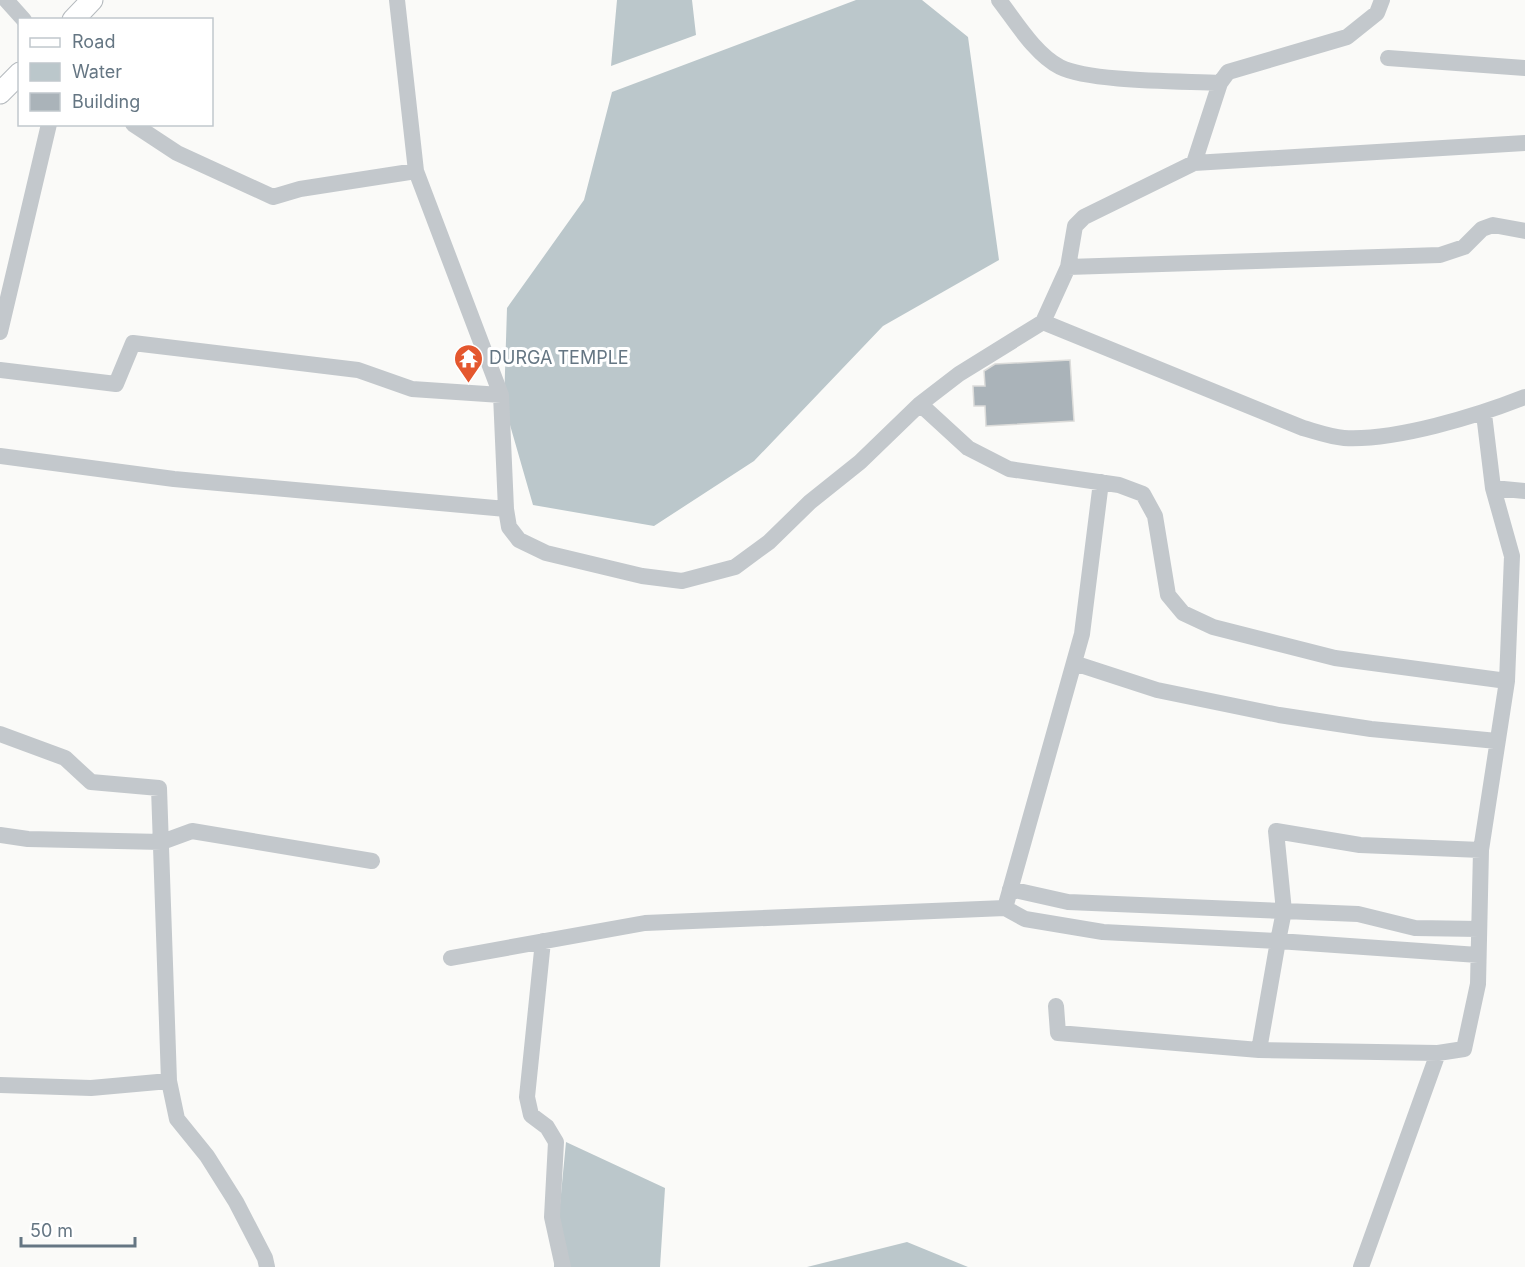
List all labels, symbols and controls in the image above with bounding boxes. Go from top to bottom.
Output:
legend [18,18,213,126]
text: Road [72,31,115,52]
text: Water [72,61,122,82]
text: Building [72,91,140,112]
temple icon: DURGA TEMPLE [452,342,484,384]
place label: DURGA TEMPLE [489,347,629,368]
scale bar [21,1210,135,1248]
text: 50 m [30,1220,73,1241]

